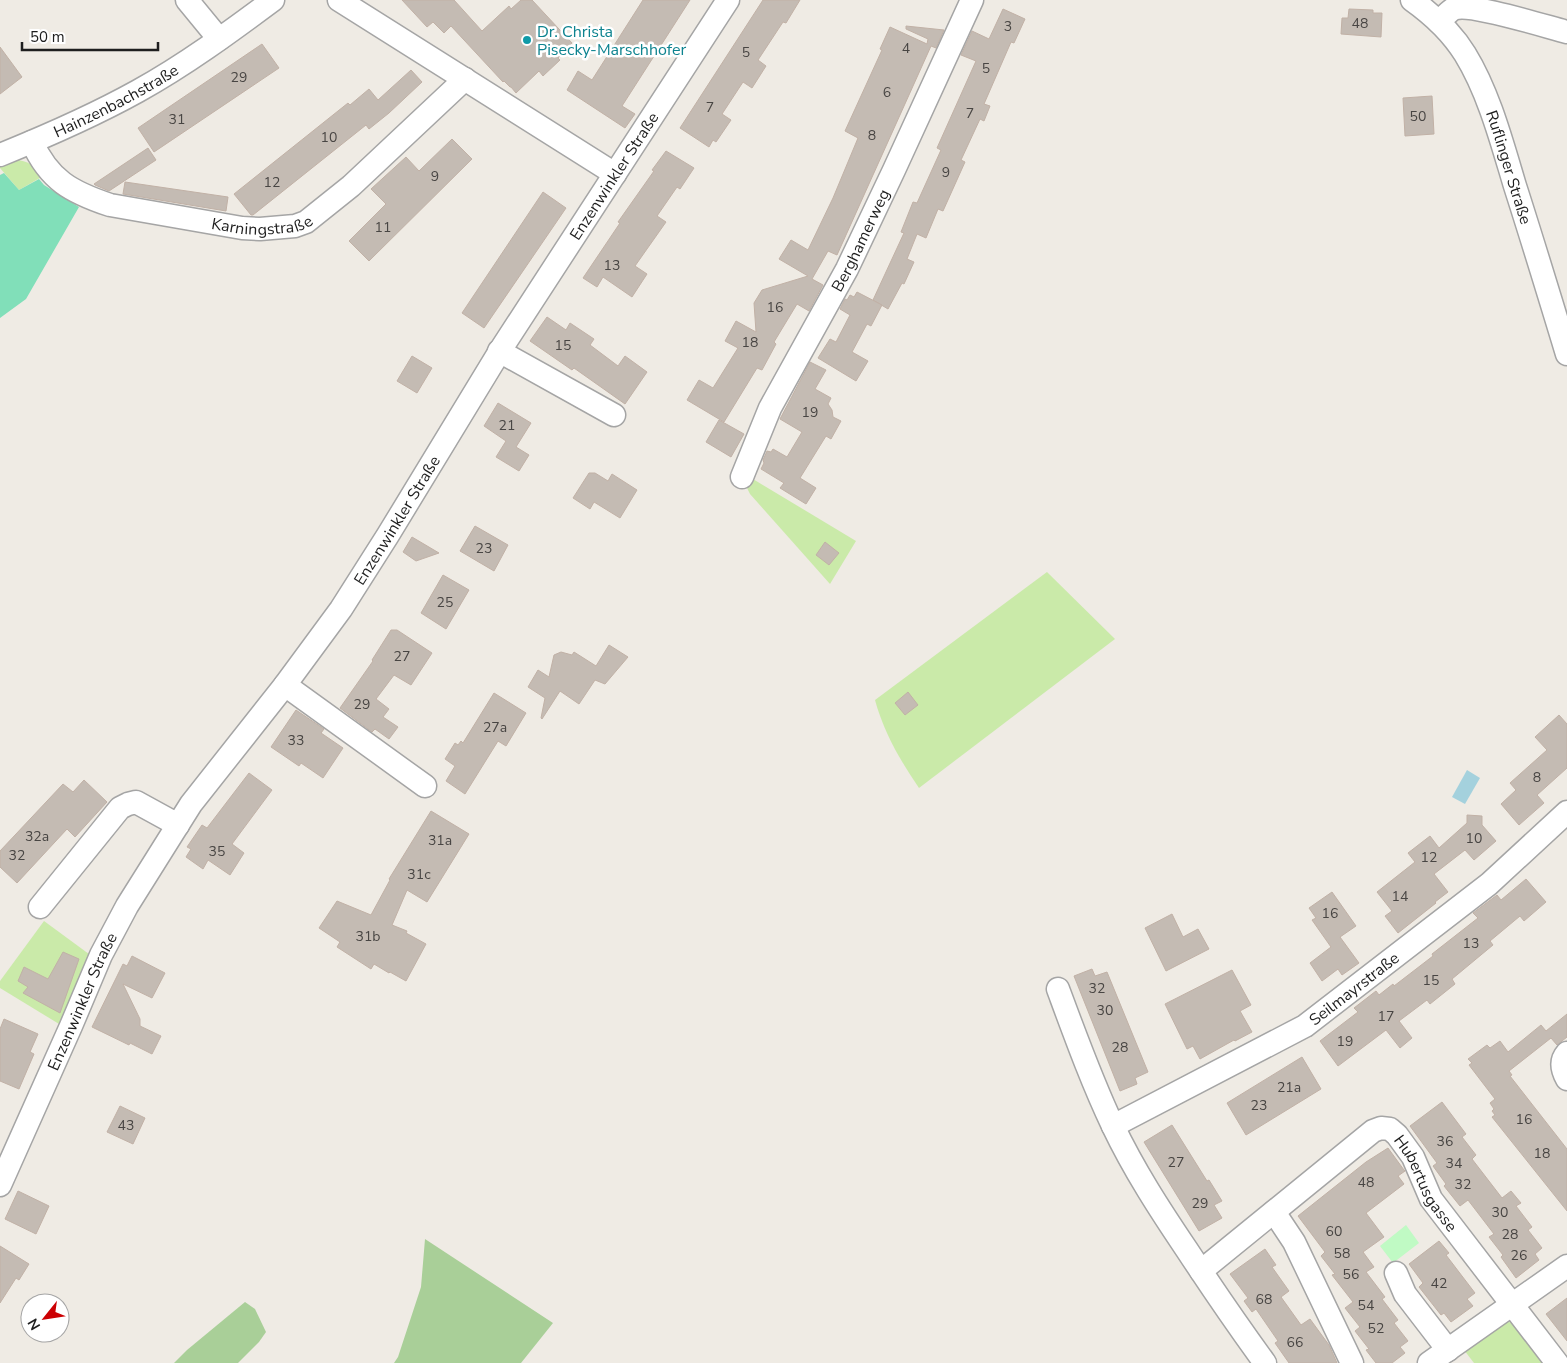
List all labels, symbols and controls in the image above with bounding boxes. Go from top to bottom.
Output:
house number: 48 [1352,14,1368,33]
house number: 3 [1004,17,1012,36]
scale bar [22,20,159,52]
place label: Dr. Christa Pisecky-Marschhofer [537,21,686,61]
text: 50 m [30,27,65,47]
marker: Dr. Christa Pisecky-Marschhofer [521,34,533,46]
house number: 4 [902,39,910,58]
house number: 5 [742,43,750,62]
street label: Hainzenbachstraße [50,59,183,143]
house number: 5 [982,59,990,78]
house number: 29 [231,68,247,87]
house number: 6 [883,83,891,102]
house number: 7 [706,98,714,117]
house number: 7 [966,104,974,123]
house number: 50 [1410,107,1426,126]
street label: Ruflinger Straße [1480,107,1537,227]
street label: Enzenwinkler Straße [565,108,664,245]
house number: 31 [169,110,185,129]
house number: 8 [868,126,876,145]
house number: 10 [321,128,337,147]
house number: 9 [942,163,950,182]
house number: 9 [431,167,439,186]
house number: 12 [264,173,280,192]
street label: Berghamerweg [827,186,895,296]
street label: Karningstraße [210,211,318,241]
house number: 11 [375,218,391,237]
house number: 13 [604,256,620,275]
house number: 16 [767,298,783,317]
house number: 18 [742,333,758,352]
house number: 15 [555,336,571,355]
house number: 19 [802,403,818,422]
house number: 21 [499,416,515,435]
street label: Enzenwinkler Straße [349,452,446,590]
house number: 23 [476,539,492,558]
house number: 25 [437,593,453,612]
house number: 27 [394,647,410,666]
house number: 29 [354,695,370,714]
house number: 27a [483,718,507,737]
house number: 33 [288,731,304,750]
house number: 8 [1533,768,1541,787]
house number: 32a [25,827,49,846]
house number: 10 [1466,829,1482,848]
house number: 31a [428,831,452,850]
house number: 35 [209,842,225,861]
house number: 32 [9,846,25,865]
house number: 12 [1421,848,1437,867]
house number: 31c [407,865,431,884]
house number: 14 [1392,887,1408,906]
house number: 16 [1322,904,1338,923]
house number: 31b [356,927,380,946]
street label: Enzenwinkler Straße [43,929,123,1074]
house number: 13 [1463,934,1479,953]
street label: Seilmayrstraße [1305,947,1404,1031]
house number: 15 [1423,971,1439,990]
house number: 32 [1089,979,1105,998]
house number: 30 [1097,1001,1113,1020]
house number: 17 [1378,1007,1394,1026]
house number: 19 [1337,1032,1353,1051]
house number: 28 [1112,1038,1128,1057]
house number: 21a [1277,1078,1301,1097]
house number: 23 [1251,1096,1267,1115]
house number: 16 [1516,1110,1532,1129]
house number: 43 [118,1116,134,1135]
street label: Hubertusgasse [1388,1131,1462,1237]
house number: 36 [1437,1132,1453,1151]
house number: 18 [1534,1144,1550,1163]
house number: 27 [1168,1153,1184,1172]
house number: 34 [1446,1154,1462,1173]
house number: 48 [1358,1173,1374,1192]
house number: 32 [1455,1175,1471,1194]
house number: 29 [1192,1194,1208,1213]
house number: 30 [1492,1203,1508,1222]
house number: 60 [1326,1222,1342,1241]
house number: 28 [1502,1225,1518,1244]
house number: 58 [1334,1244,1350,1263]
house number: 26 [1511,1246,1527,1265]
house number: 56 [1343,1265,1359,1284]
house number: 42 [1431,1274,1447,1293]
house number: 68 [1256,1290,1272,1309]
north arrow [20,1293,70,1343]
house number: 54 [1358,1296,1374,1315]
text: N [23,1315,45,1334]
house number: 52 [1368,1319,1384,1338]
house number: 66 [1287,1333,1303,1352]

